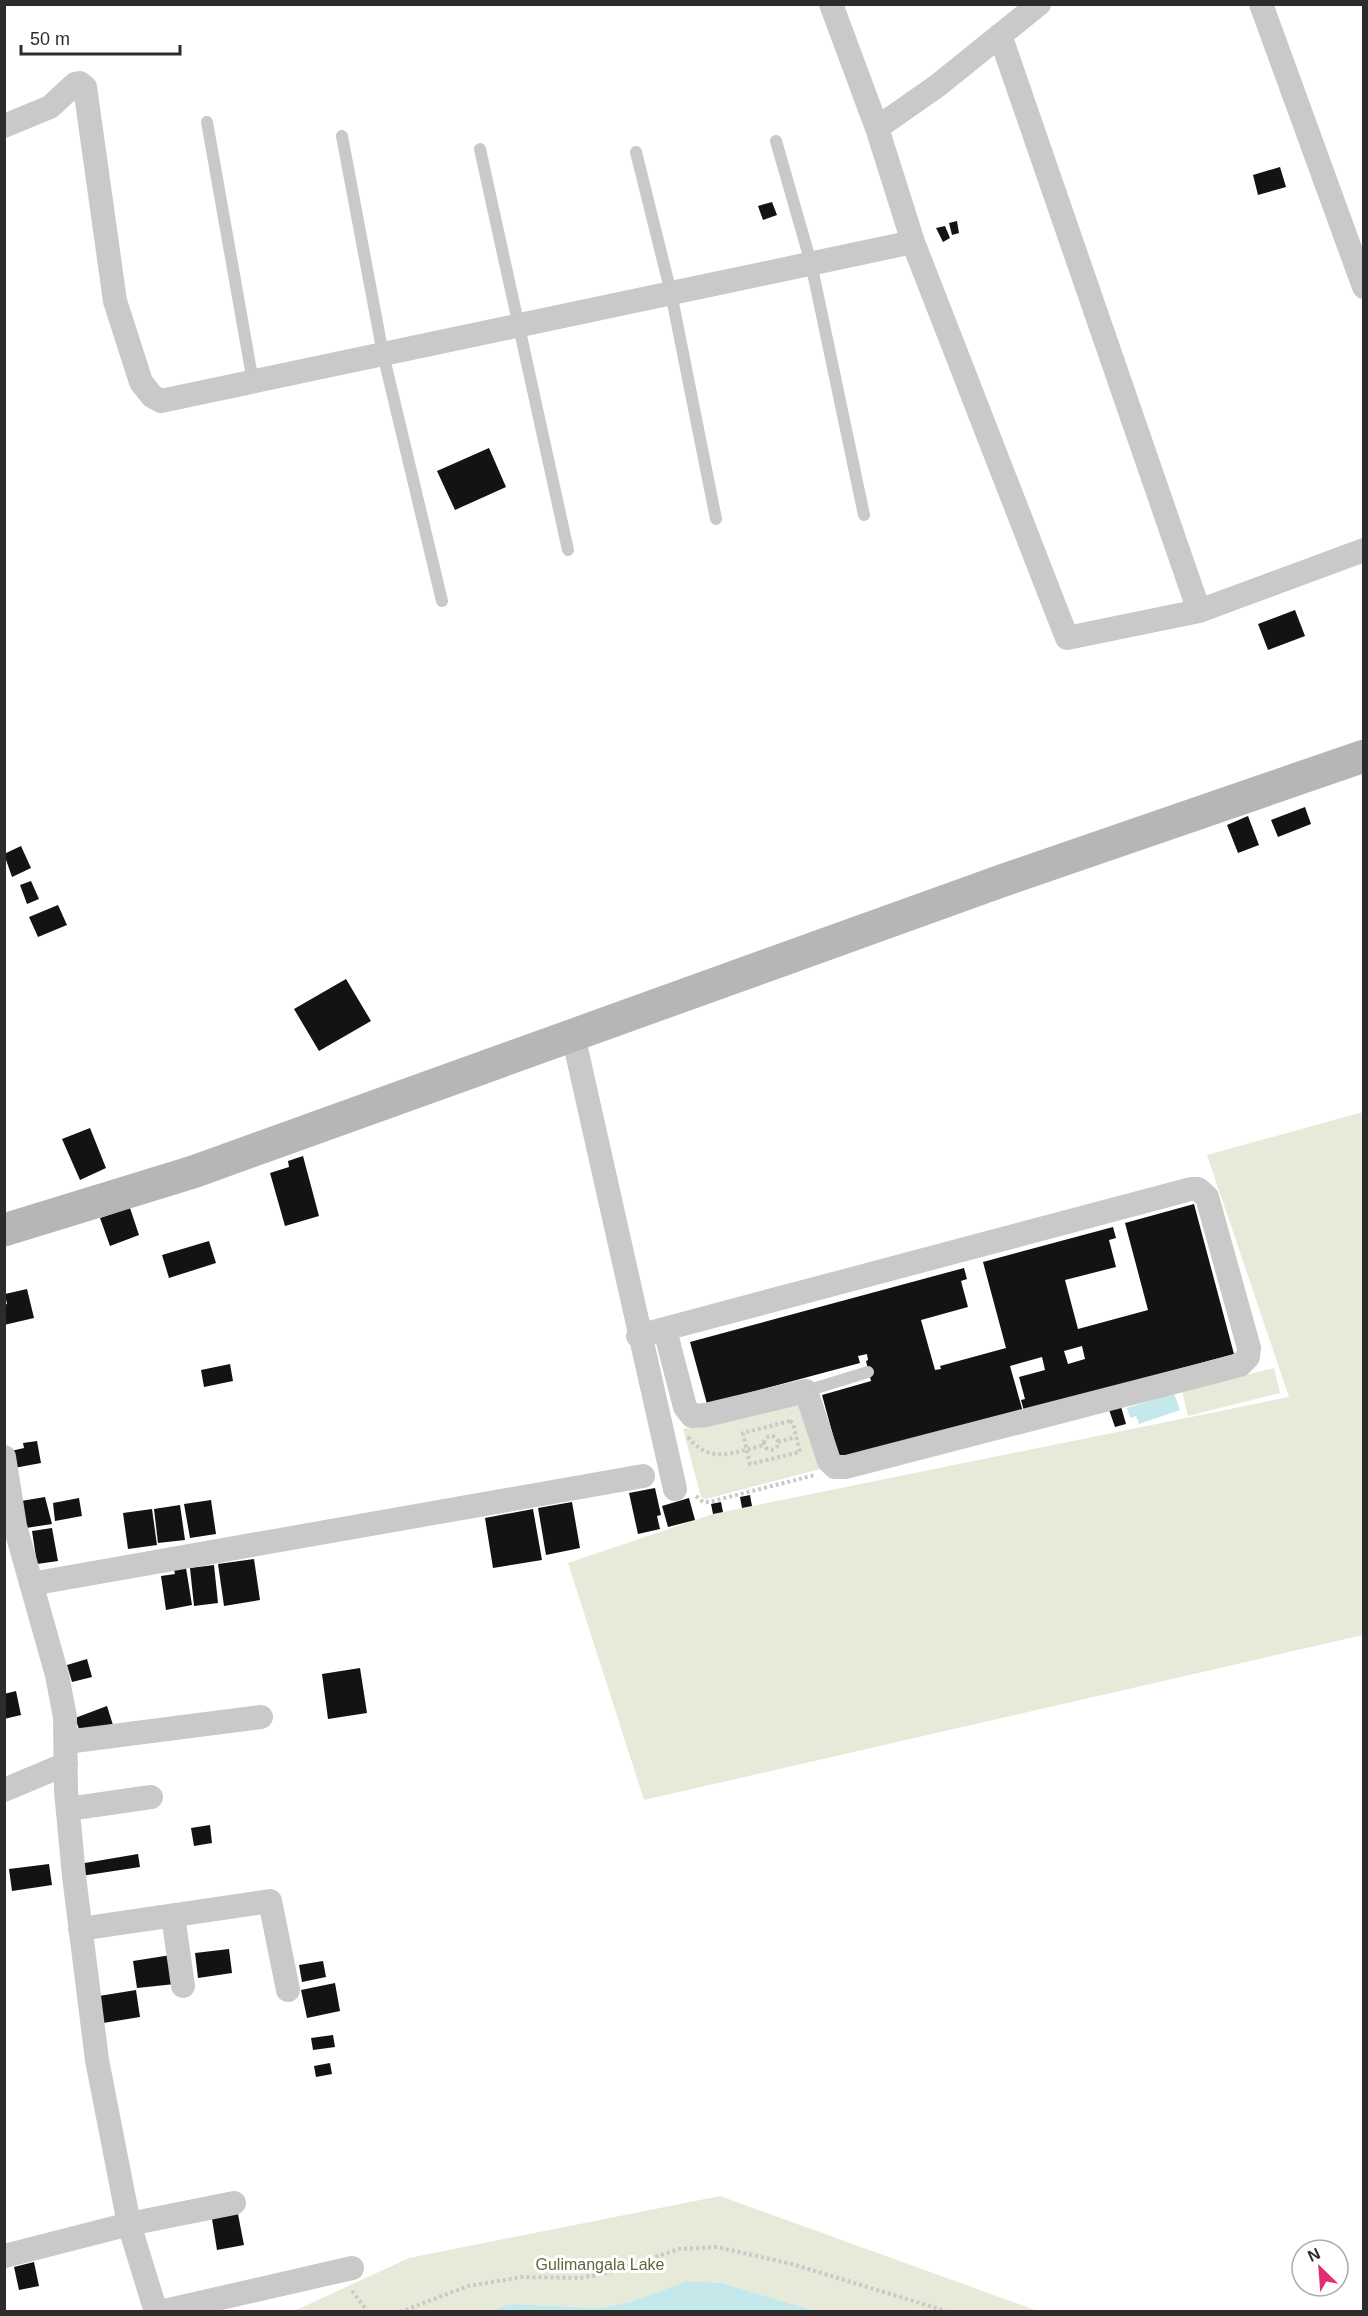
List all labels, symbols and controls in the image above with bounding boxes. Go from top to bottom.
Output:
scale bar [21,18,180,56]
text: 50 m [30,29,70,49]
north arrow [1290,2238,1350,2298]
text: N [1305,2245,1323,2265]
park label: Gulimangala Lake [536,2256,665,2273]

